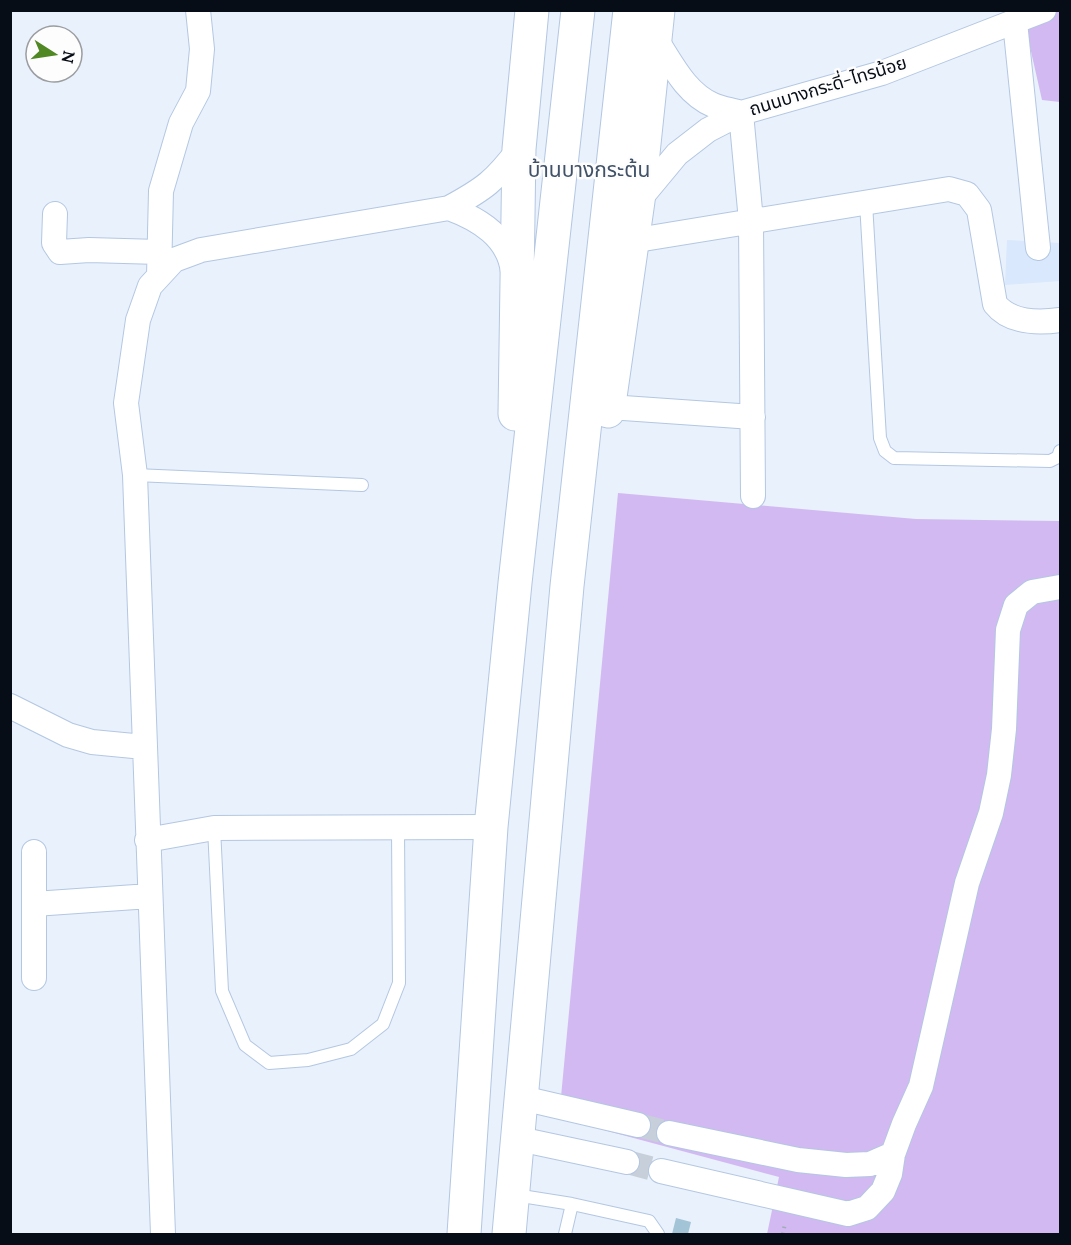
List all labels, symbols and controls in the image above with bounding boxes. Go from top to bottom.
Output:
north arrow [24,24,84,84]
text: N [58,49,80,65]
street label: ถนนบางกระดี่-ไทรน้อย [746,50,909,120]
district label: บ้านบางกระต้น [528,156,650,183]

